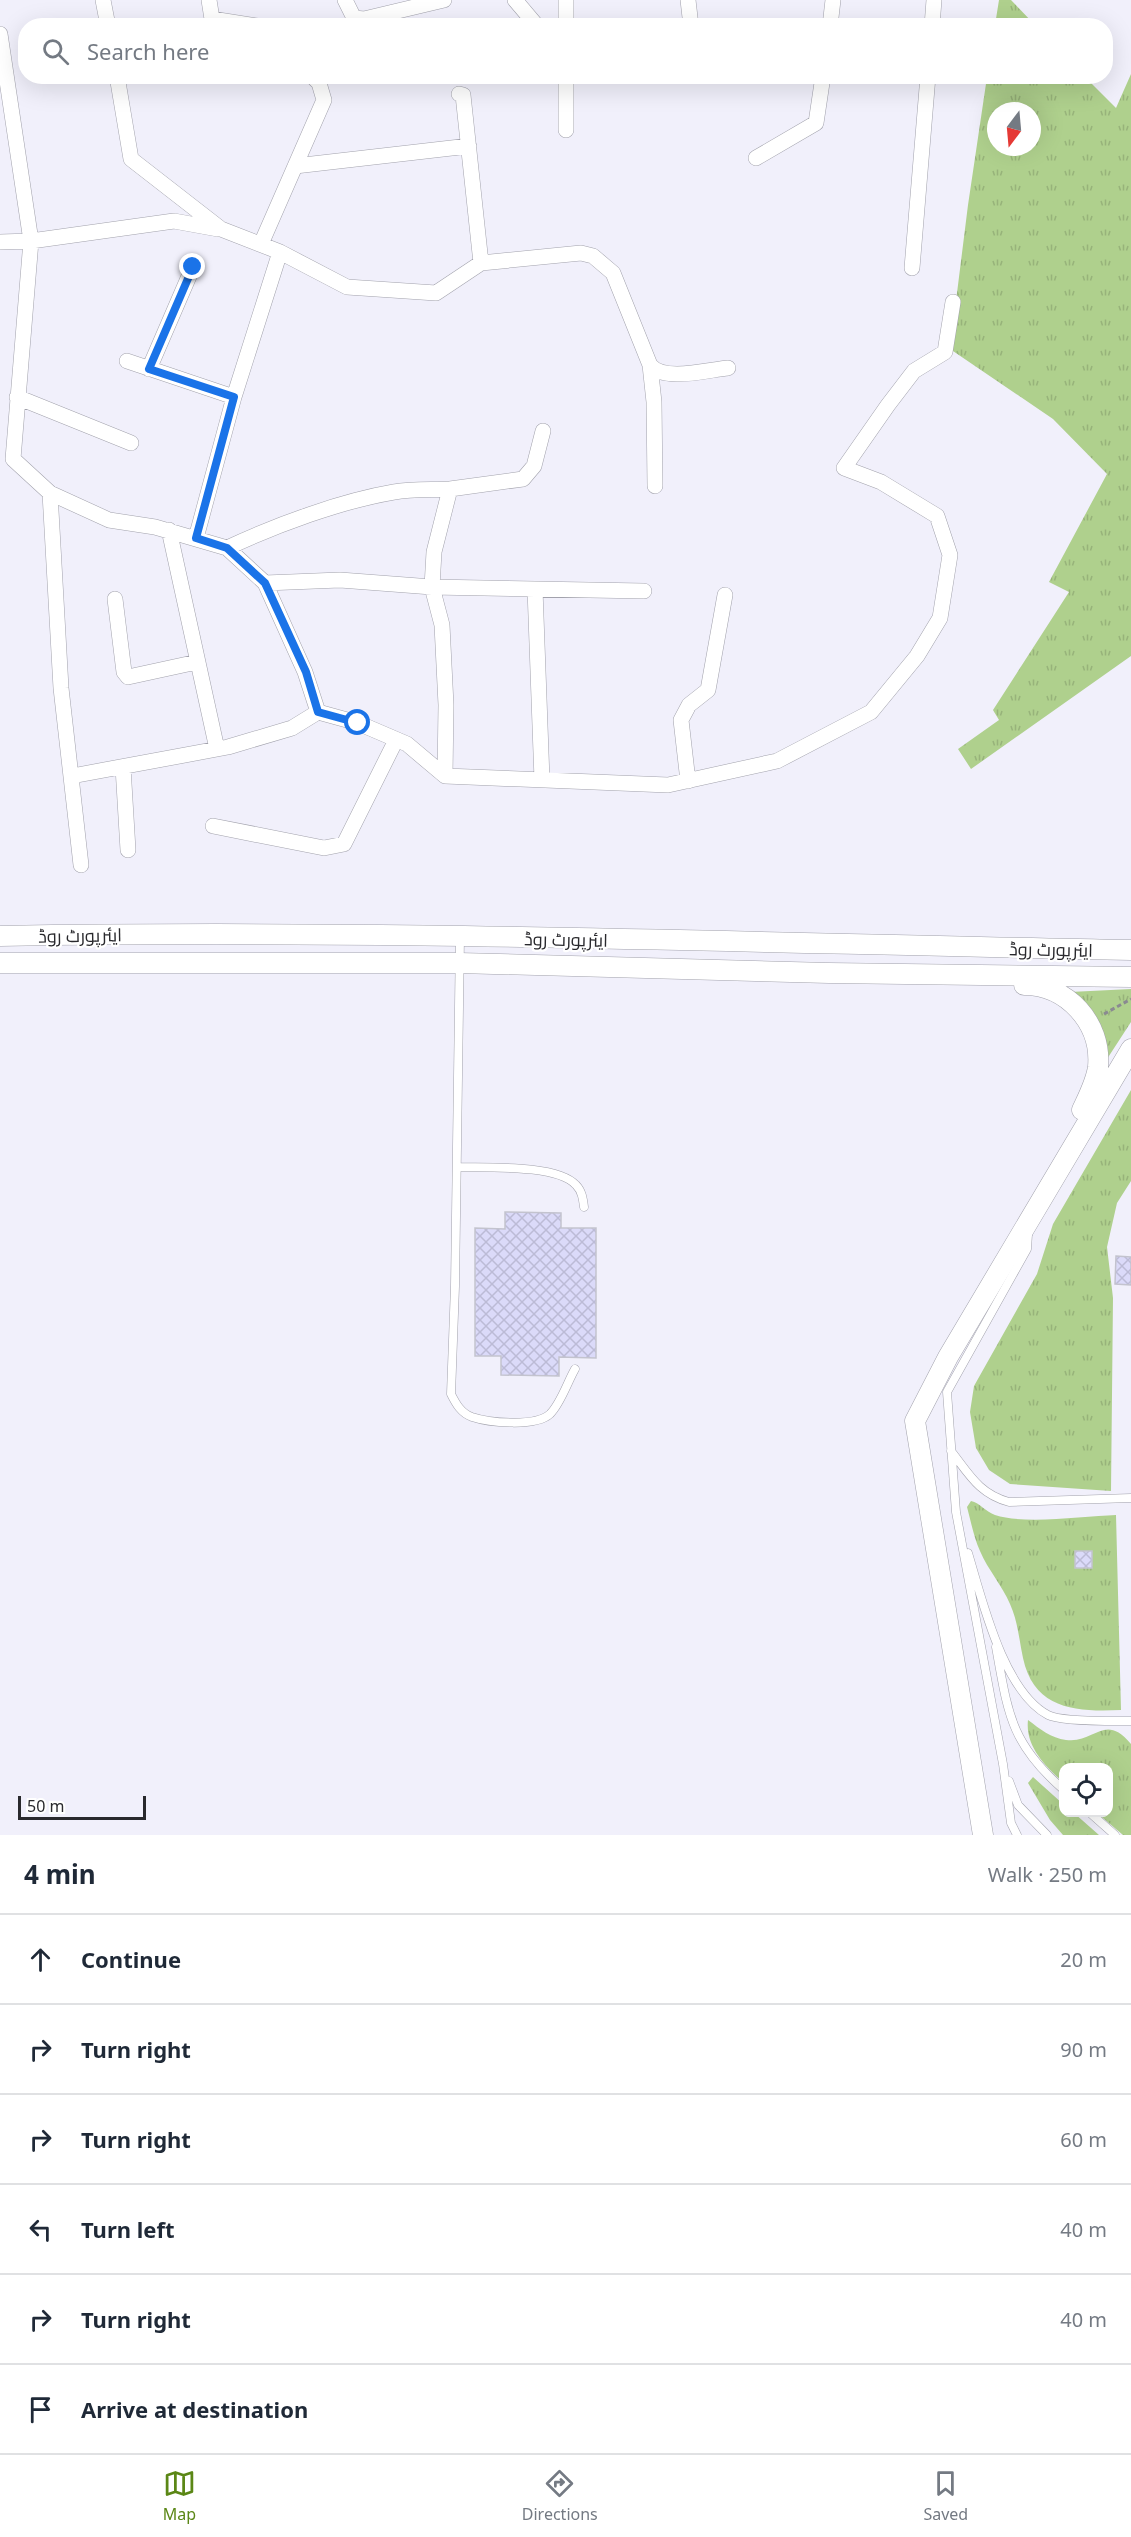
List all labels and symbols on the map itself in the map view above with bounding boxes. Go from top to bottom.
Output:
north arrow [987,102,1041,156]
route end [179,253,205,279]
route start [344,709,370,735]
street label: ایئرپورٹ روڈ [38,922,122,949]
street label: ایئرپورٹ روڈ [524,926,608,953]
street label: ایئرپورٹ روڈ [1009,936,1093,963]
scale bar [18,1793,146,1820]

